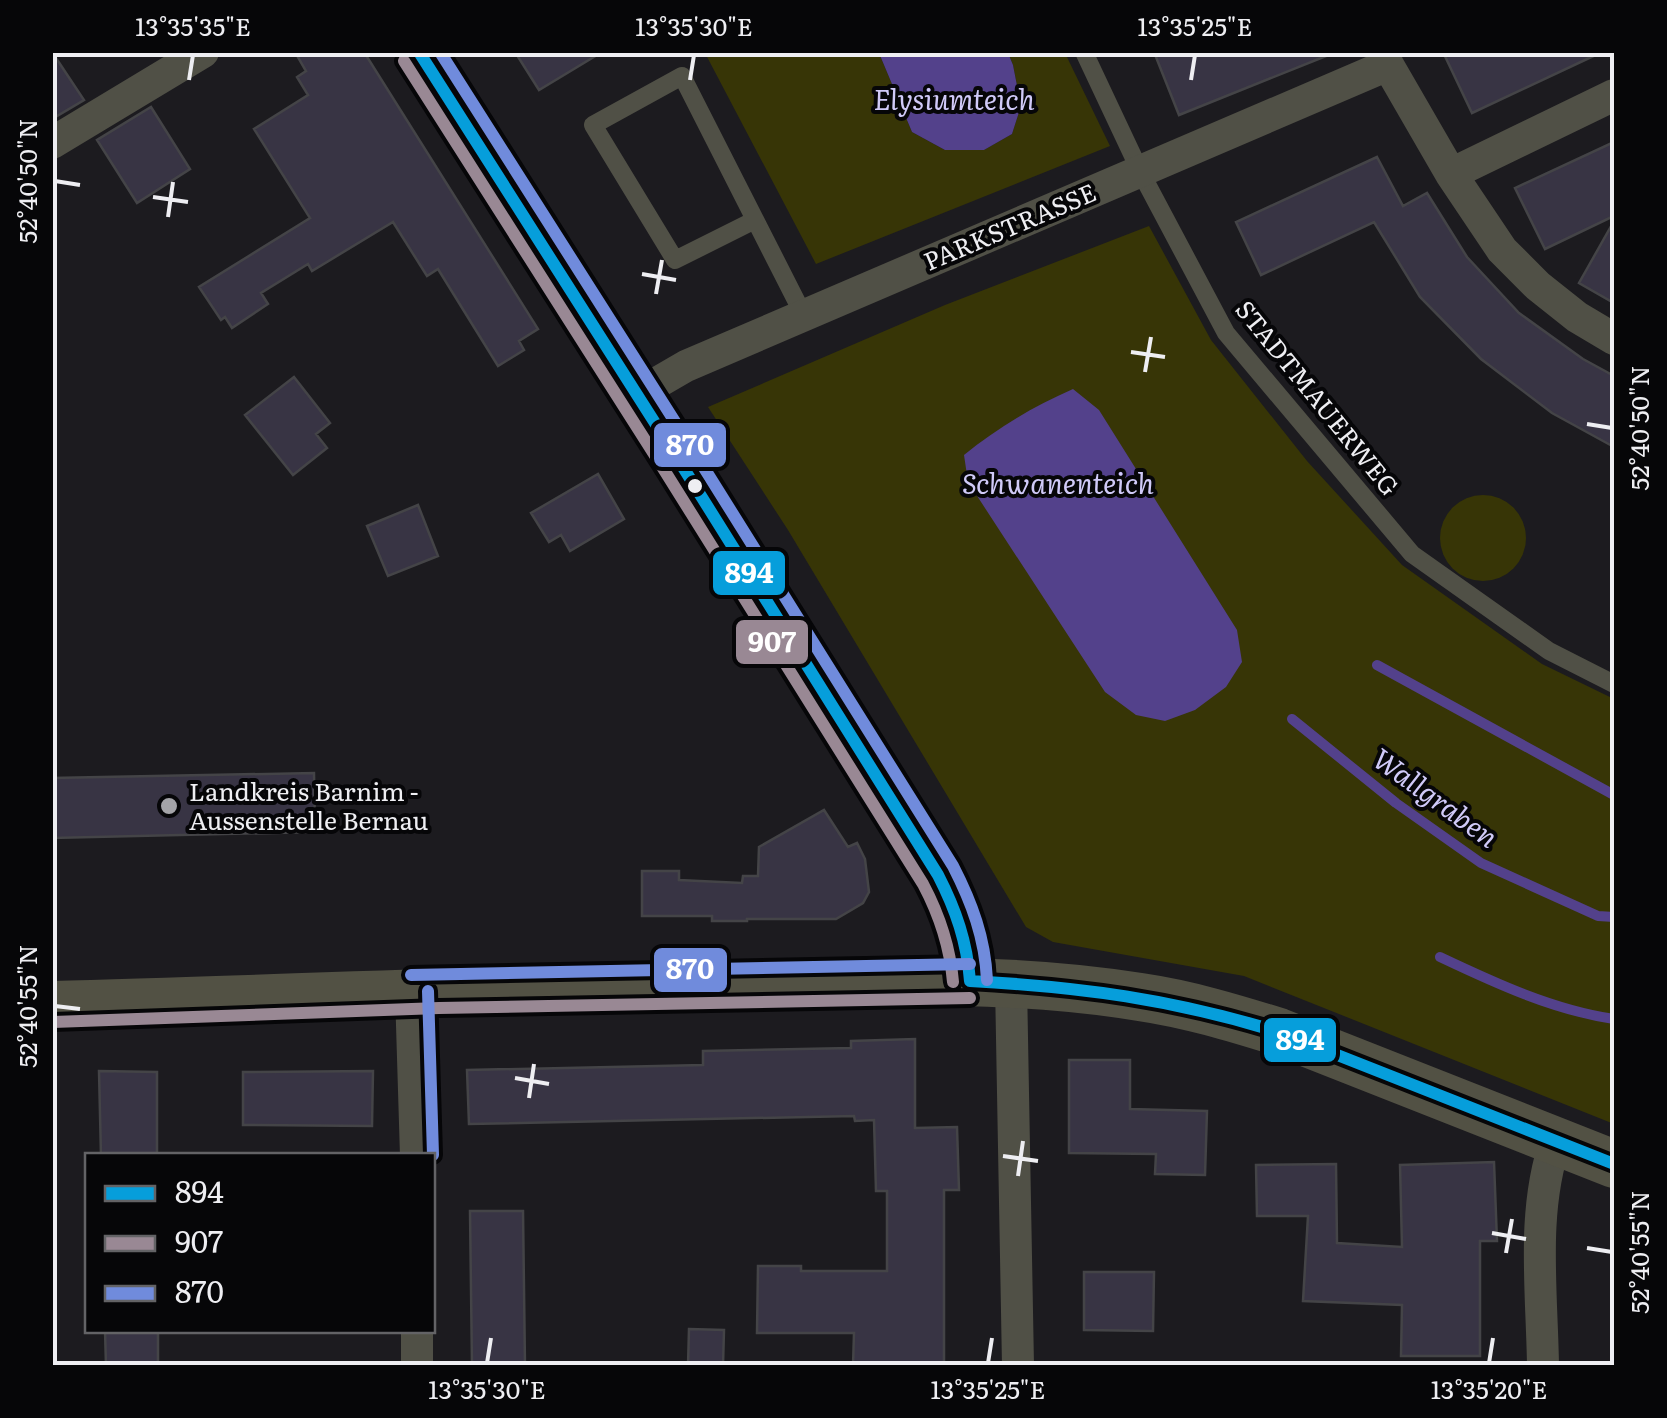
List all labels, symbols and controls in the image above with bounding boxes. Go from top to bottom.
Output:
text: 13°35'35"E [135,7,251,44]
text: 13°35'30"E [635,7,753,44]
text: 13°35'25"E [1138,7,1252,44]
water label: Elysiumteich [873,77,1035,119]
text: 52°40'50"N [8,118,45,244]
street label: PARKSTRASSE [917,173,1101,279]
street label: STADTMAUERWEG [1228,292,1409,503]
text: 52°40'50"N [1620,365,1657,491]
line badge: 870 [652,421,728,469]
text: 870 [666,422,714,464]
water label: Schwanenteich [962,461,1154,503]
unlabelled marker [685,476,705,496]
line badge: 894 [711,549,787,597]
text: 894 [724,550,774,592]
line badge: 907 [734,618,810,666]
text: 907 [748,619,797,661]
water label: Wallgraben [1365,737,1508,856]
place label: Landkreis Barnim - Aussenstelle Bernau [189,772,428,838]
marker: Landkreis Barnim - Aussenstelle Bernau [158,795,180,817]
text: 52°40'55"N [8,944,45,1068]
line badge: 870 [652,946,729,994]
text: 870 [666,946,714,988]
line badge: 894 [1262,1016,1338,1064]
text: 894 [1275,1017,1325,1059]
legend [85,1153,435,1333]
text: 894 [175,1168,224,1212]
text: 52°40'55"N [1620,1190,1657,1314]
text: 907 [175,1218,223,1262]
text: 870 [175,1268,224,1312]
text: 13°35'30"E [428,1370,546,1407]
text: 13°35'25"E [931,1370,1045,1407]
text: 13°35'20"E [1431,1370,1547,1407]

